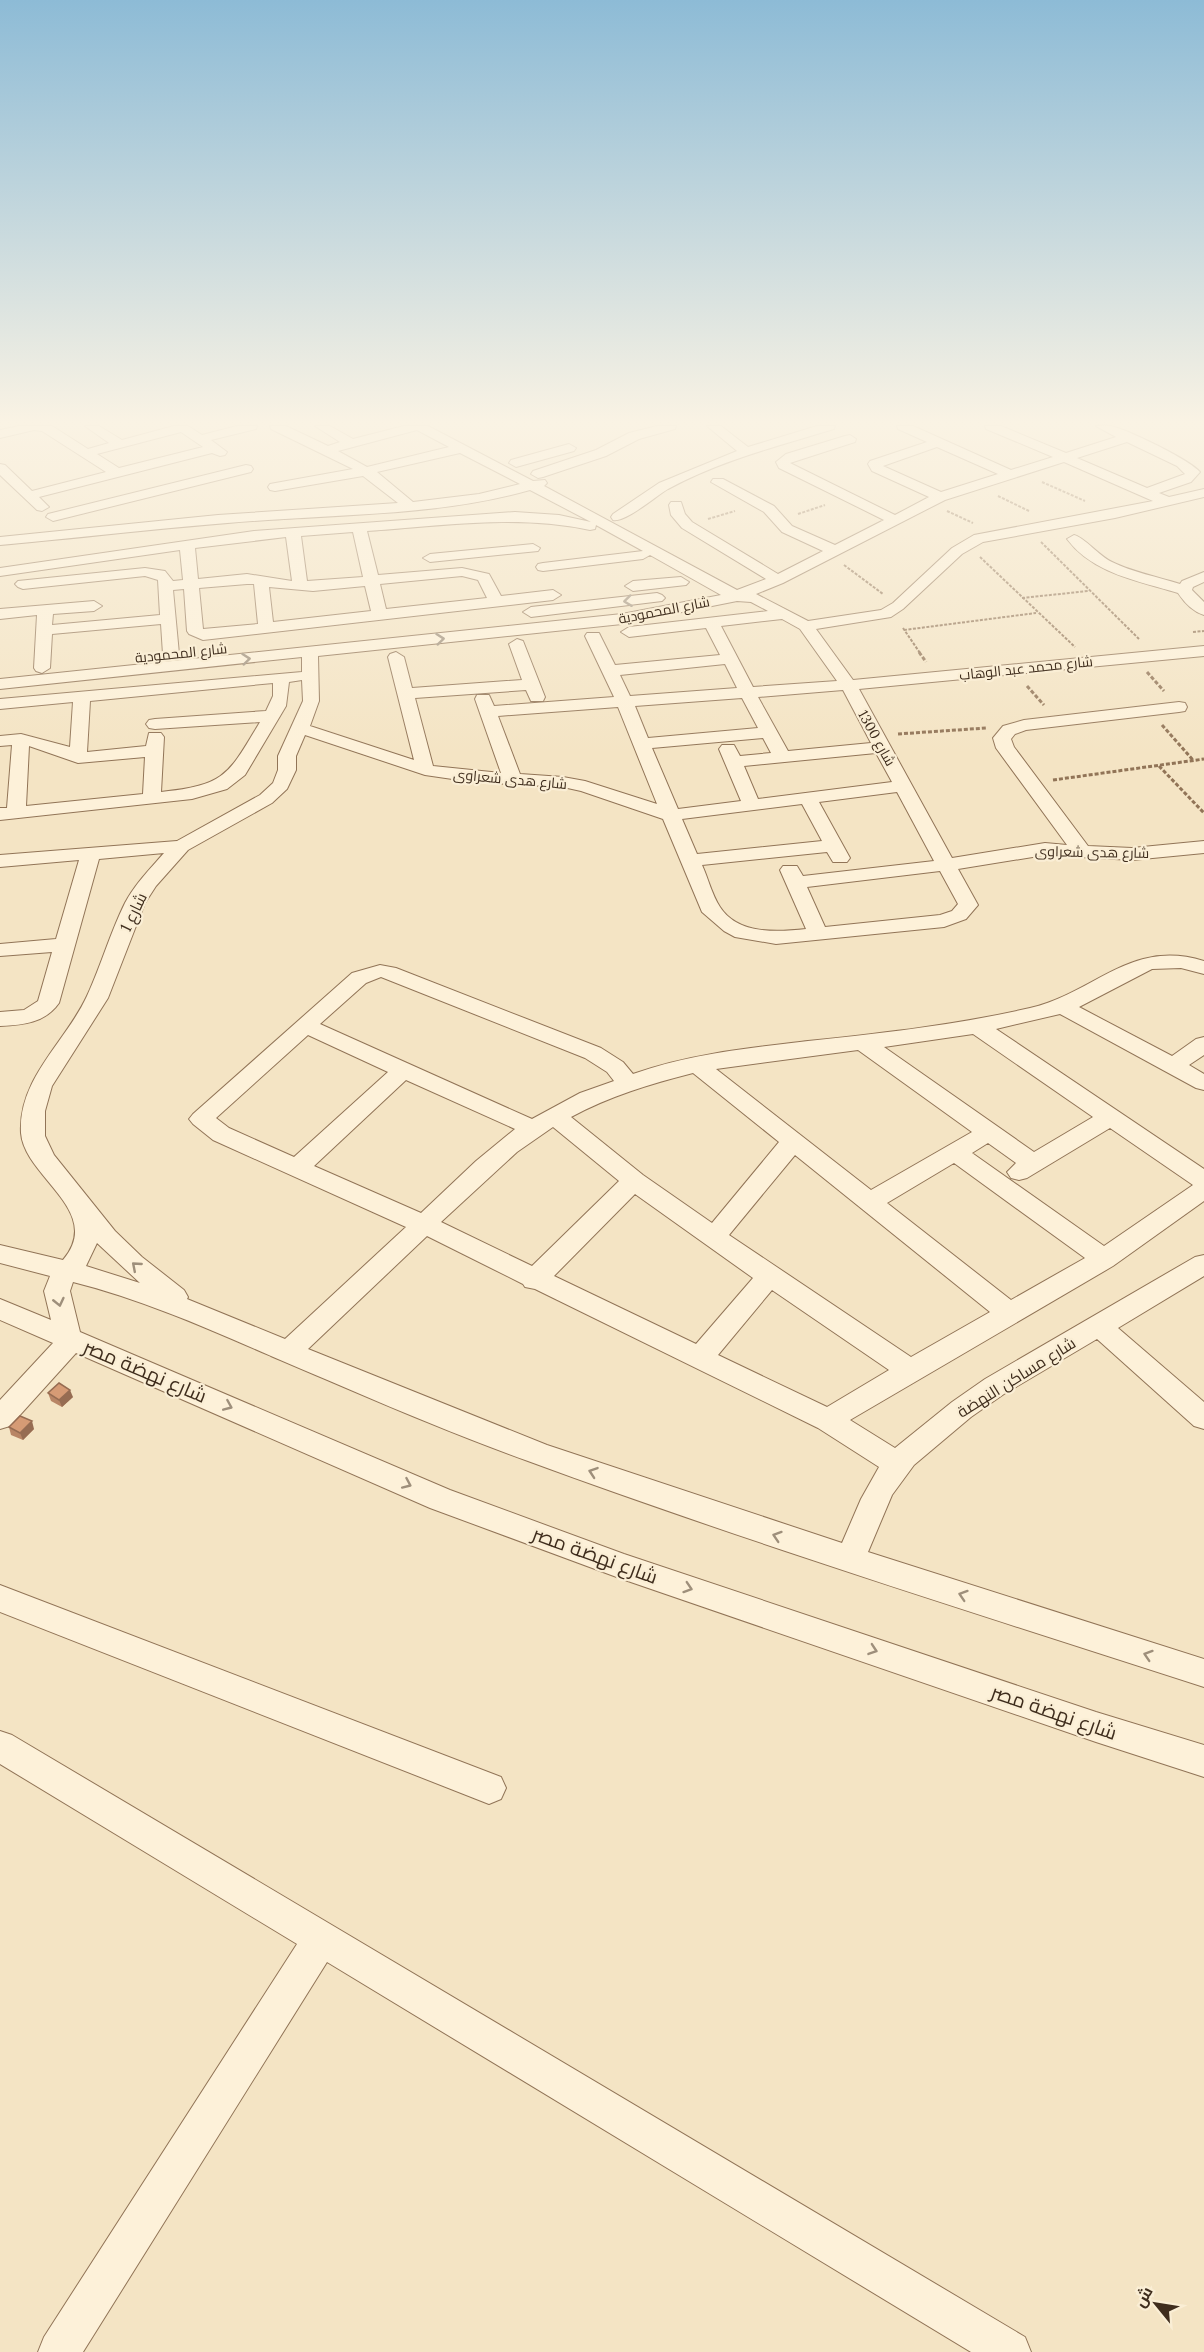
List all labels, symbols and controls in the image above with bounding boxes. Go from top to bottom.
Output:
street label: شارع المحمودية [617,592,711,628]
one-way arrow [623,594,633,607]
one-way arrow [436,633,445,646]
street label: شارع المحمودية [134,639,228,667]
street label: شارع محمد عبد الوهاب [958,652,1094,684]
one-way arrow [242,653,251,666]
street label: شارع 1300 [854,707,900,769]
street label: شارع هدى شعراوى [452,765,568,793]
street label: شارع هدى شعراوى [1035,842,1149,862]
street label: شارع 1 [115,889,153,936]
one-way arrow [132,1262,143,1273]
one-way arrow [52,1297,65,1307]
street label: شارع مساكن النهضة [953,1332,1080,1423]
street label: شارع نهضة مصر [78,1333,211,1410]
one-way arrow [221,1399,232,1411]
one-way arrow [588,1466,599,1479]
one-way arrow [400,1477,411,1489]
street label: شارع نهضة مصر [527,1520,661,1591]
one-way arrow [772,1530,783,1543]
one-way arrow [682,1580,693,1593]
one-way arrow [958,1590,969,1602]
one-way arrow [867,1642,878,1655]
one-way arrow [1143,1650,1154,1662]
street label: شارع نهضة مصر [986,1678,1120,1747]
north arrow [1126,2274,1186,2334]
text: ش [1129,2283,1157,2310]

